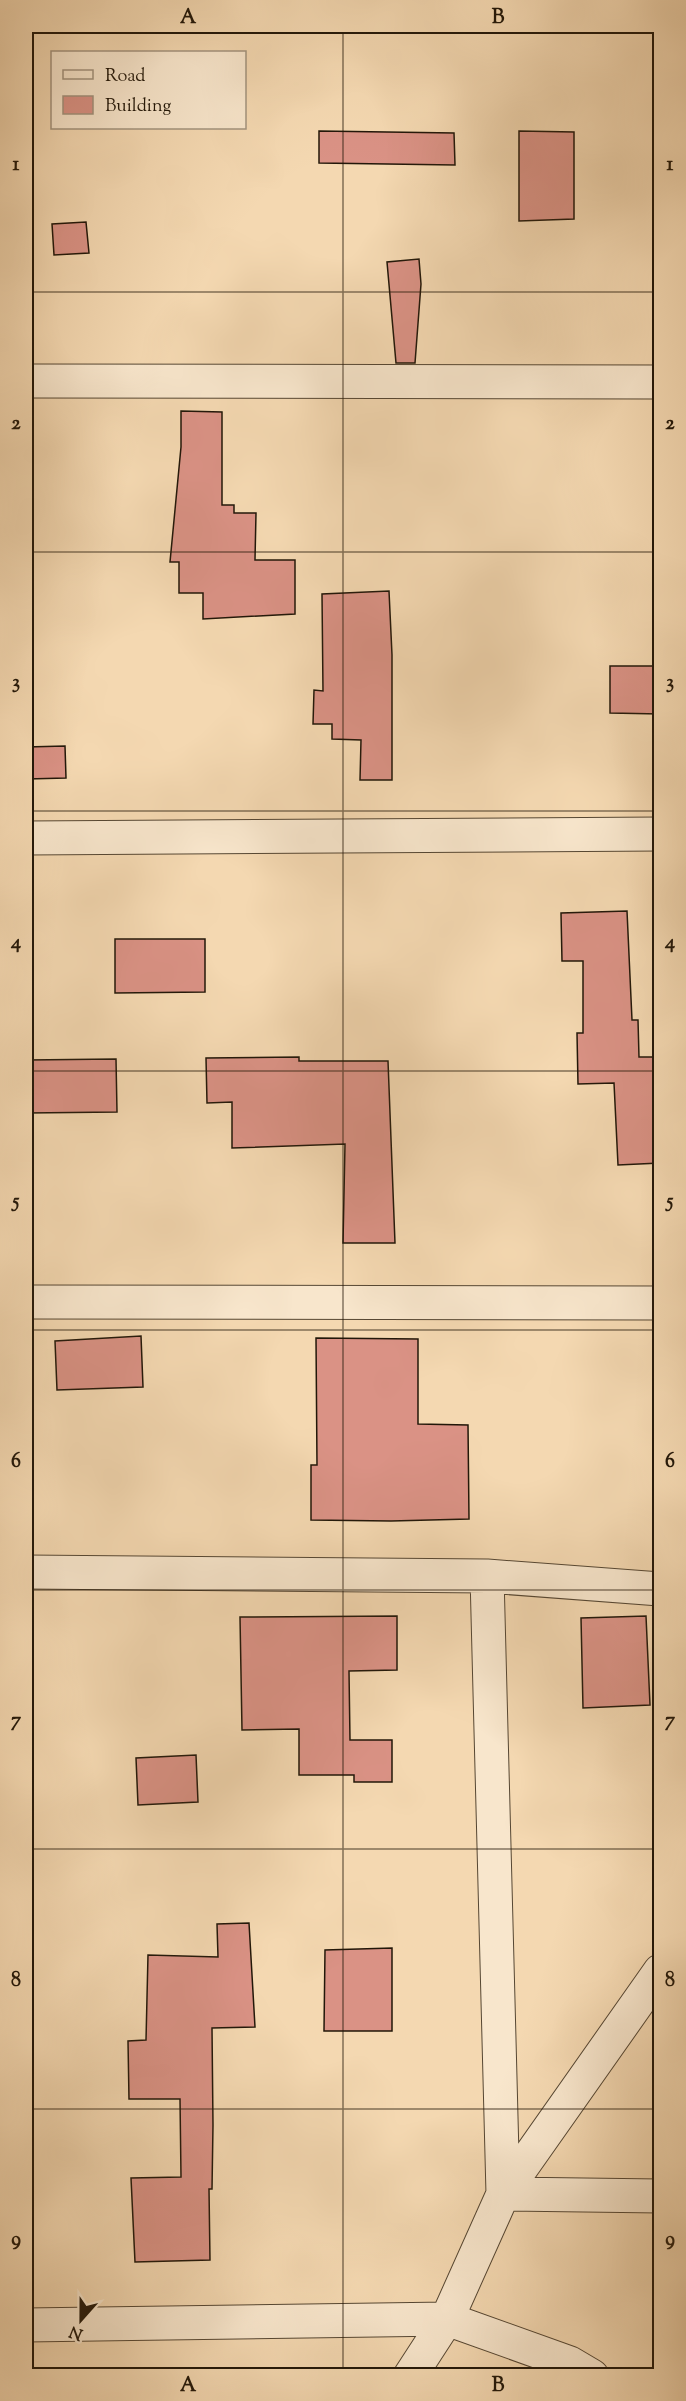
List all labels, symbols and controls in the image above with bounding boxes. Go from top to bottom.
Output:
text: A [180,4,197,33]
text: B [492,4,505,33]
legend [51,51,246,129]
text: Road [105,64,145,90]
text: Building [105,94,171,120]
text: 1 [13,151,20,180]
text: 1 [667,151,674,180]
text: 2 [11,410,21,439]
text: 2 [665,410,675,439]
text: 3 [12,669,20,698]
text: 3 [666,669,674,698]
text: 4 [10,929,21,958]
text: 4 [664,929,675,958]
text: 5 [11,1188,20,1217]
text: 5 [665,1188,674,1217]
text: 6 [11,1448,21,1477]
text: 6 [665,1448,675,1477]
text: 7 [11,1707,22,1736]
text: 7 [665,1707,676,1736]
text: 8 [11,1967,21,1996]
text: 8 [665,1967,675,1996]
text: 9 [11,2226,21,2255]
text: 9 [665,2226,675,2255]
north arrow [51,2290,111,2350]
text: N [66,2319,87,2345]
text: A [180,2372,197,2401]
text: B [492,2372,505,2401]

